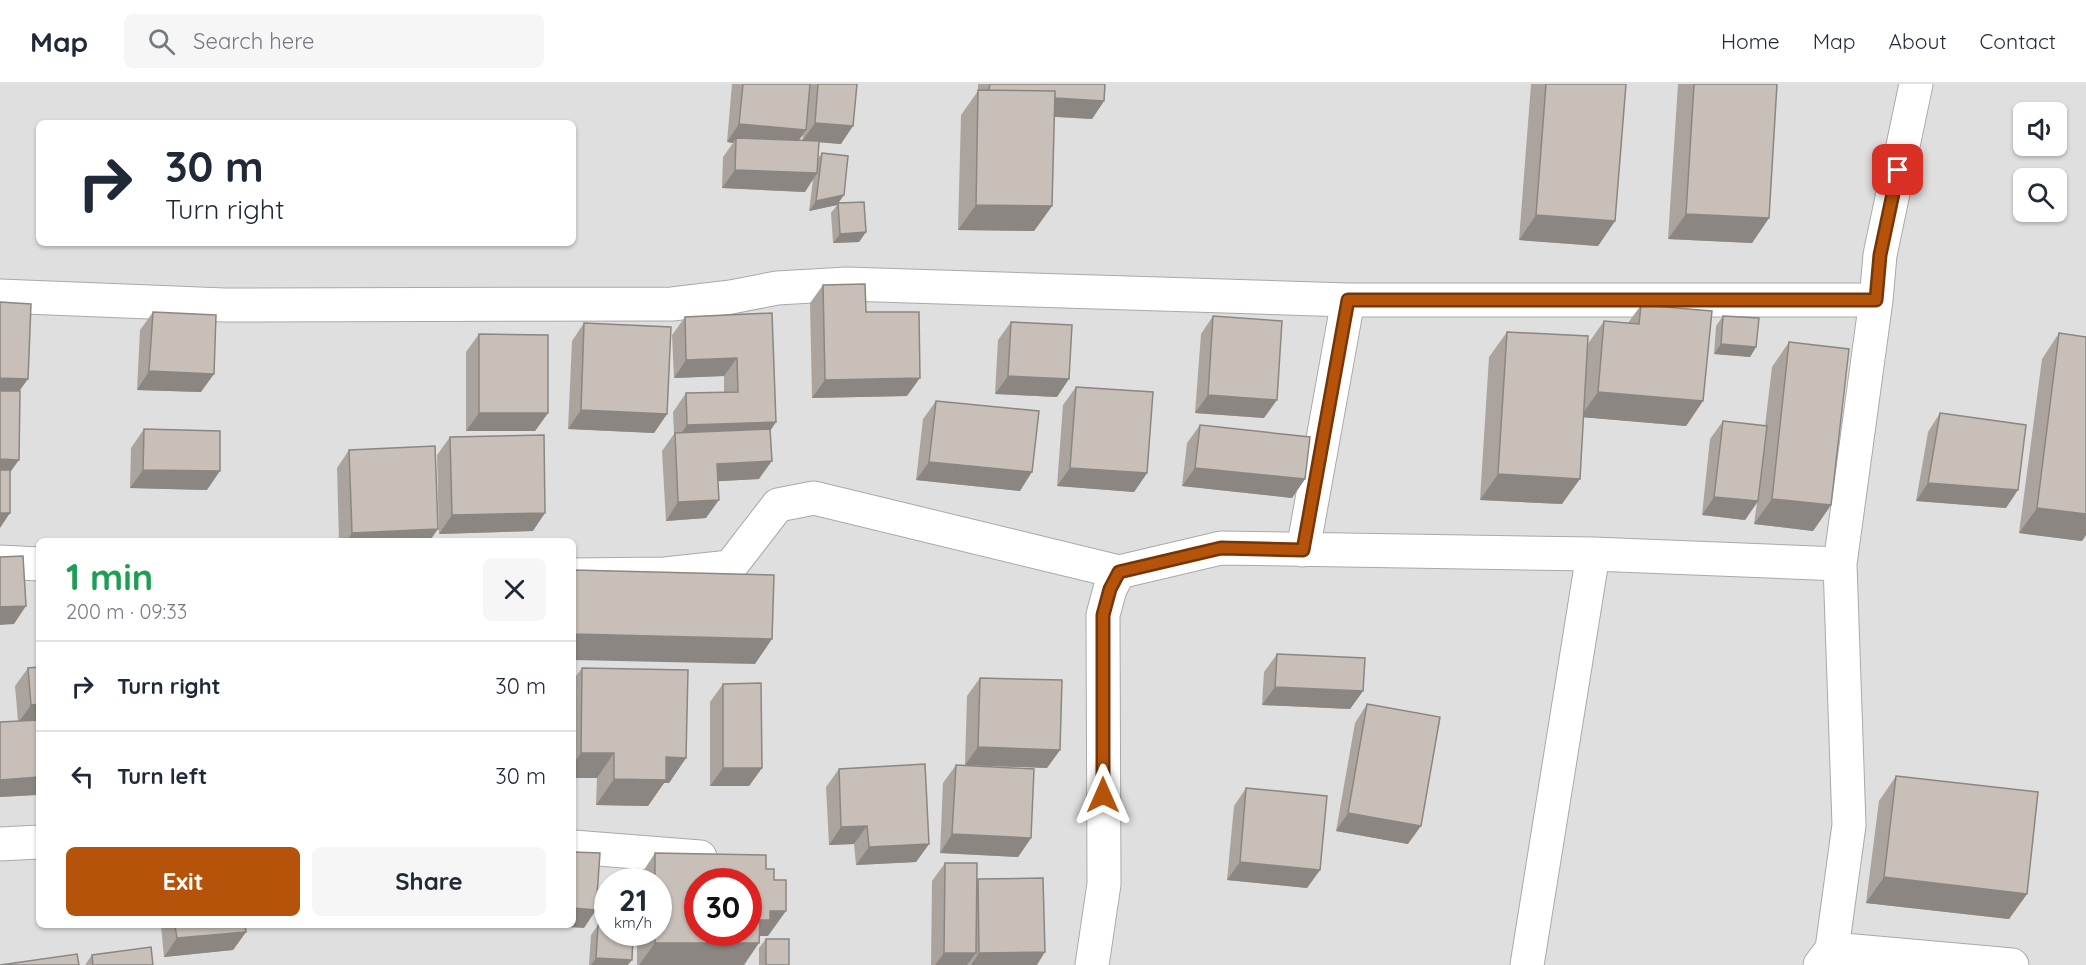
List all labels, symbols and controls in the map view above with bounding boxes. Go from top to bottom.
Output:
search box [124,14,544,68]
text: Map [30,24,88,59]
icon: search [145,25,178,58]
text: Search here [193,27,315,55]
text: Home [1721,28,1780,54]
text: Map [1813,28,1856,54]
text: About [1889,28,1947,54]
text: Contact [1980,28,2056,54]
map controls [2013,102,2067,222]
button: sound [2013,102,2067,156]
text: 30 m [165,140,264,193]
icon: right [66,144,144,222]
pin [1872,144,1923,195]
icon: arrive [1881,153,1914,186]
button: search [2013,168,2067,222]
text: Turn right [165,192,284,226]
text: 1 min [66,554,153,599]
button: close [483,558,546,621]
text: 200 m · 09:33 [66,599,187,624]
icon: right [66,670,99,703]
text: Turn right [117,672,221,700]
text: 30 m [495,672,546,700]
icon: left [66,760,99,793]
text: Turn left [117,762,207,790]
text: 30 m [495,762,546,790]
position arrow [1071,763,1135,827]
button: Exit [66,847,300,916]
button: Share [312,847,546,916]
speed limit sign: 30 [684,868,762,946]
text: 21 [619,881,647,919]
text: km/h [614,913,652,932]

